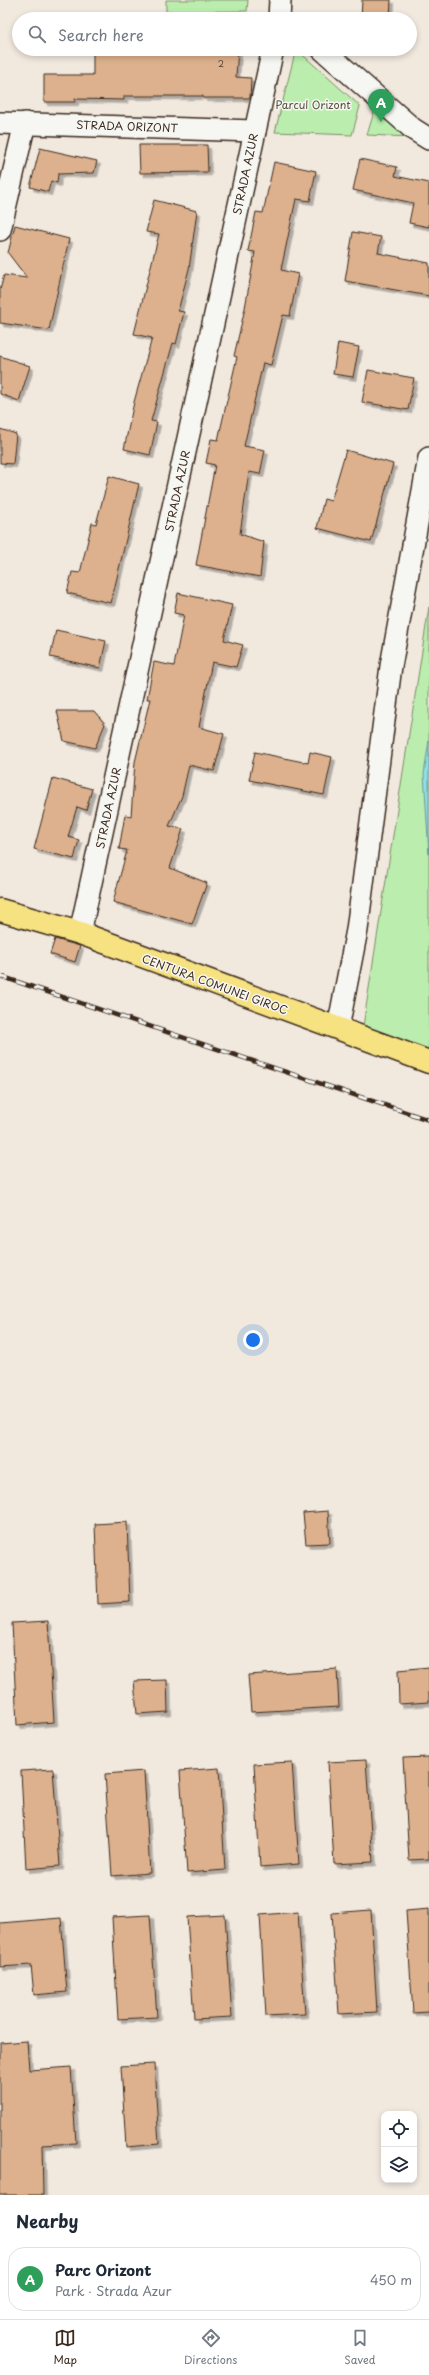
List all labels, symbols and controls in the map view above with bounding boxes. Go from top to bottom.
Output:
search box [12,12,417,56]
icon: search [26,23,48,45]
text: Search here [58,23,144,46]
house number: 2 [218,56,224,70]
pin: A [368,89,394,122]
park label: Parcul Orizont [275,96,351,113]
street label: STRADA ORIZONT [76,116,179,136]
street label: STRADA AZUR [228,132,262,216]
street label: STRADA AZUR [160,449,194,533]
street label: STRADA AZUR [91,766,125,850]
street label: CENTURA COMUNEI GIROC [140,950,290,1018]
your location [243,1330,263,1350]
map controls [381,2111,417,2183]
button: locate [381,2111,417,2147]
button: layers [381,2147,417,2183]
text: Nearby [16,2208,78,2234]
text: Parc Orizont [55,2258,151,2281]
text: A [25,2270,35,2289]
text: 450 m [370,2270,412,2289]
text: Park · Strada Azur [55,2281,172,2300]
tab: Map [53,2327,77,2368]
tab: Directions [184,2327,237,2368]
tab: Saved [344,2327,376,2368]

